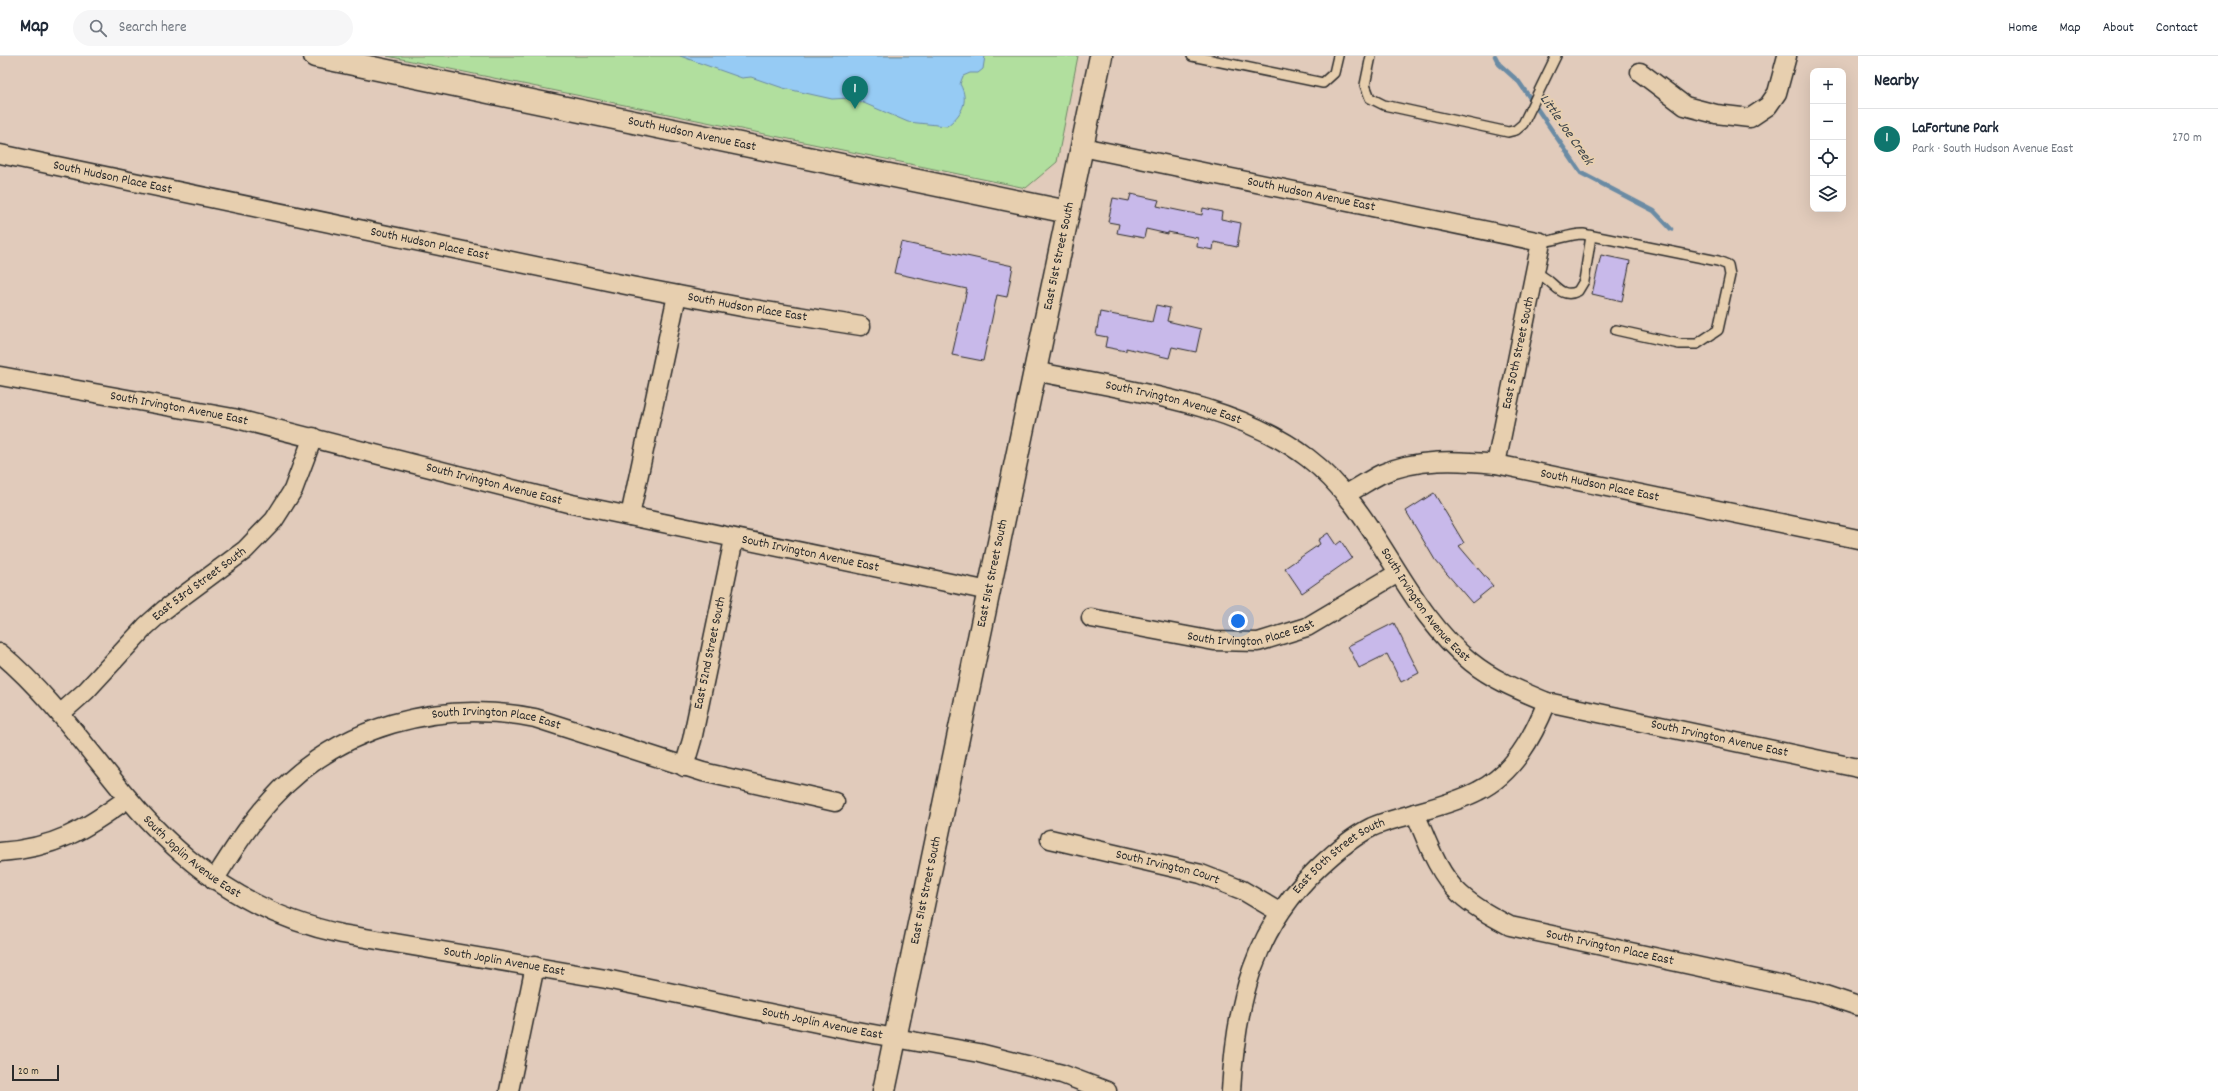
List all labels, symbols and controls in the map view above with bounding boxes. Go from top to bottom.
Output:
search box [73,10,353,46]
text: Map [20,14,49,41]
icon: search [87,17,109,39]
text: Search here [119,17,187,39]
text: Home [2008,18,2037,38]
text: Map [2059,18,2081,38]
text: About [2103,18,2134,38]
text: Contact [2156,18,2198,38]
map controls [1810,68,1846,212]
button: + [1810,68,1846,104]
text: Nearby [1874,70,1918,94]
pin: 1 [842,76,868,109]
water label: Little Joe Creek [1534,91,1598,170]
button: − [1810,104,1846,140]
street label: South Hudson Avenue East [626,112,758,157]
text: LaFortune Park [1912,118,1999,140]
text: 1 [1886,129,1888,148]
text: 270 m [2172,129,2202,148]
button: locate [1810,140,1846,176]
text: Park · South Hudson Avenue East [1912,140,2073,159]
street label: South Hudson Place East [51,156,174,199]
street label: South Hudson Avenue East [1245,172,1377,217]
button: layers [1810,176,1846,212]
street label: East 51st Street South [1038,200,1080,312]
street label: South Hudson Place East [369,222,491,266]
street label: South Hudson Place East [686,287,809,327]
street label: East 50th Street South [1498,295,1540,411]
street label: South Irvington Avenue East [1104,376,1244,430]
street label: South Irvington Avenue East [109,387,250,431]
street label: South Irvington Avenue East [424,458,564,511]
street label: South Hudson Place East [1539,464,1661,507]
street label: East 51st Street South [972,517,1013,629]
street label: South Irvington Avenue East [740,530,881,577]
street label: East 53rd Street South [148,543,250,626]
street label: South Irvington Avenue East [1376,544,1474,667]
street label: East 52nd Street South [689,595,731,711]
your location [1228,611,1248,631]
street label: South Irvington Place East [1185,615,1319,651]
street label: South Irvington Place East [430,703,563,735]
street label: South Irvington Avenue East [1649,715,1790,762]
street label: South Joplin Avenue East [138,811,245,903]
street label: East 50th Street South [1288,813,1388,898]
street label: East 51st Street South [905,835,947,946]
street label: South Irvington Court [1114,845,1223,890]
street label: South Irvington Place East [1544,925,1676,971]
street label: South Joplin Avenue East [442,942,567,981]
street label: South Joplin Avenue East [760,1002,884,1045]
scale bar [12,1063,59,1082]
text: 20 m [18,1064,39,1080]

